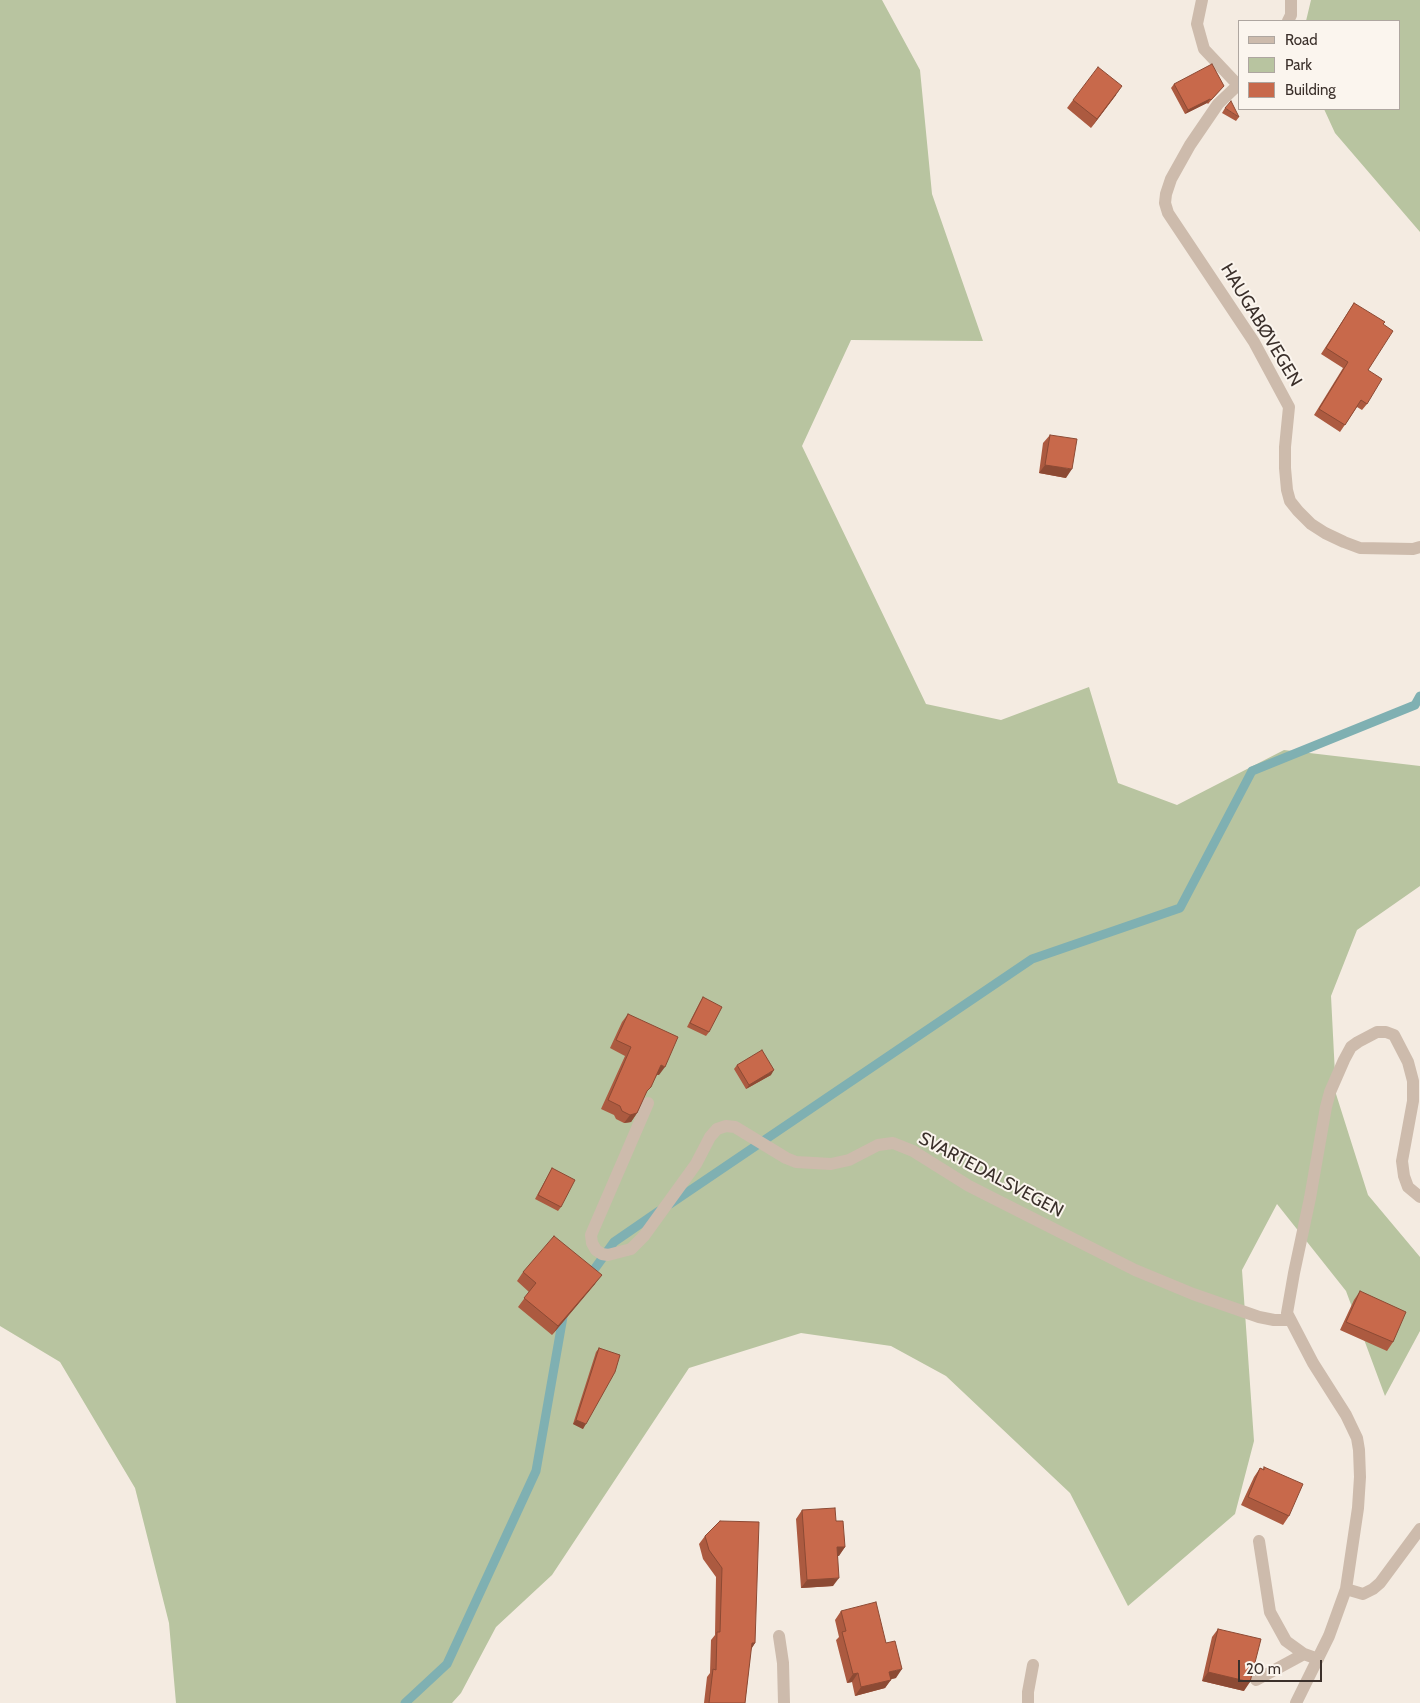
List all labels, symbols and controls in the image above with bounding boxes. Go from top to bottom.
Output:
legend [1238,20,1400,110]
text: Road [1285,31,1318,49]
text: Park [1285,56,1312,74]
text: Building [1285,81,1336,99]
street label: HAUGABØVEGEN [1216,260,1306,390]
street label: SVARTEDALSVEGEN [915,1128,1067,1222]
scale bar [1240,1650,1324,1682]
text: 20 m [1246,1660,1281,1678]

